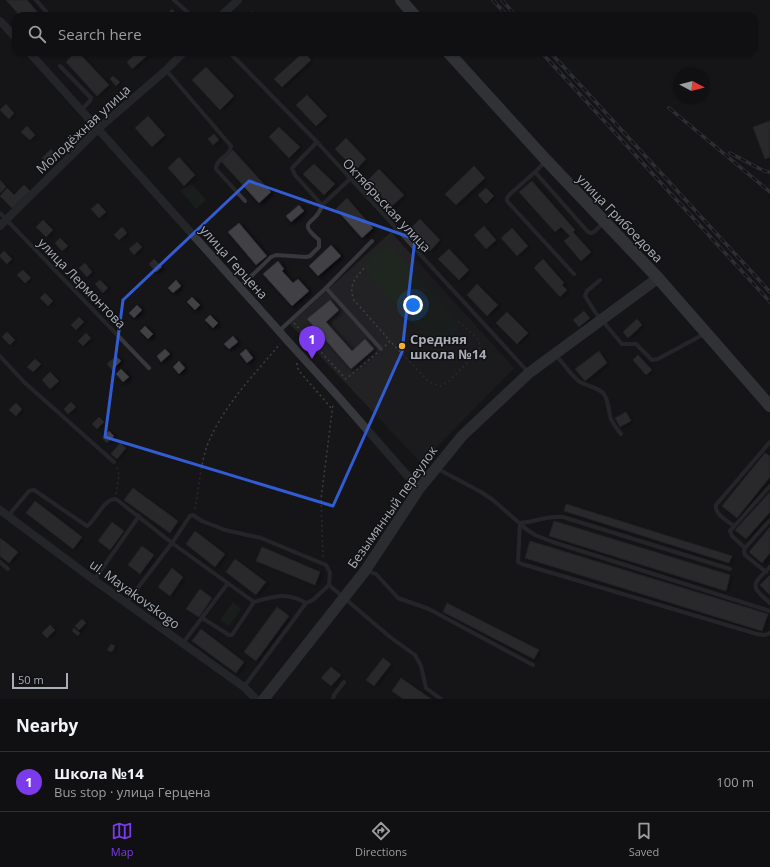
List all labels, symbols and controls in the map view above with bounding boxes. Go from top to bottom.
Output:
search box [12,12,758,56]
icon: search [26,23,48,45]
text: Search here [58,24,142,44]
north arrow [674,68,710,104]
street label: Молодёжная улица [32,81,134,177]
street label: Октябрьская улица [339,154,435,256]
street label: улица Грибоедова [573,170,667,266]
street label: улица Герцена [196,221,272,303]
street label: улица Лермонтова [34,234,130,332]
your location [403,295,423,315]
pin: 1 [299,326,325,359]
place label: Средняя школа №14 [410,330,487,363]
marker: Средняя школа №14 [397,341,407,351]
street label: Безымянный переулок [343,442,441,572]
street label: ul. Mayakovskogo [86,555,184,633]
scale bar [12,671,68,690]
text: 50 m [18,672,44,687]
text: Nearby [16,714,78,737]
text: Школа №14 [54,763,144,783]
text: 1 [25,773,33,791]
text: 100 m [716,773,754,791]
text: Bus stop · улица Герцена [54,783,211,801]
tab: Map [111,820,134,859]
tab: Directions [355,820,407,859]
tab: Saved [629,820,659,859]

